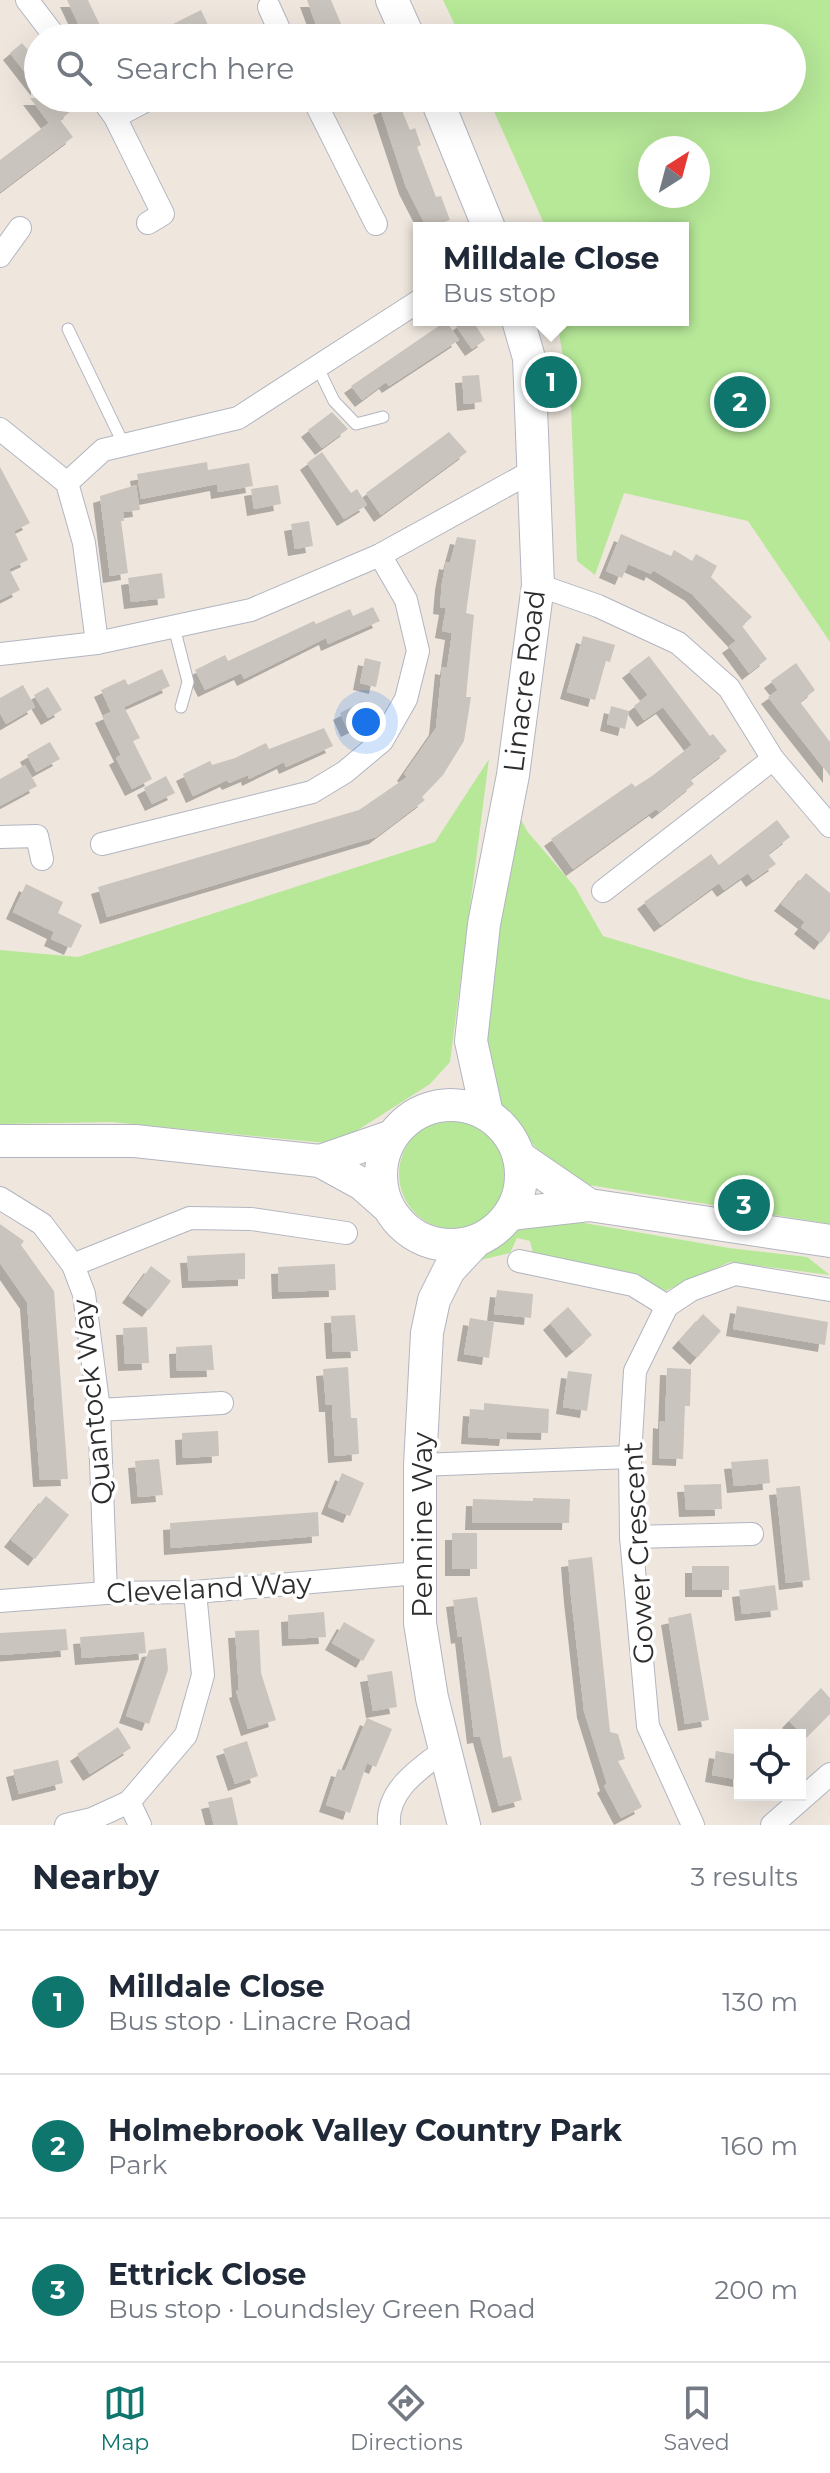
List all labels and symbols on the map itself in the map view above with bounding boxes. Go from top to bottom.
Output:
north arrow [638,136,710,208]
pin: 1 [525,352,577,412]
pin: 2 [714,372,766,432]
street label: Linacre Road [496,588,552,774]
your location [346,702,386,742]
pin: 3 [718,1175,770,1235]
street label: Quantock Way [64,1297,120,1506]
street label: Pennine Way [405,1431,439,1618]
street label: Gower Crescent [615,1441,661,1665]
street label: Cleveland Way [105,1566,313,1610]

